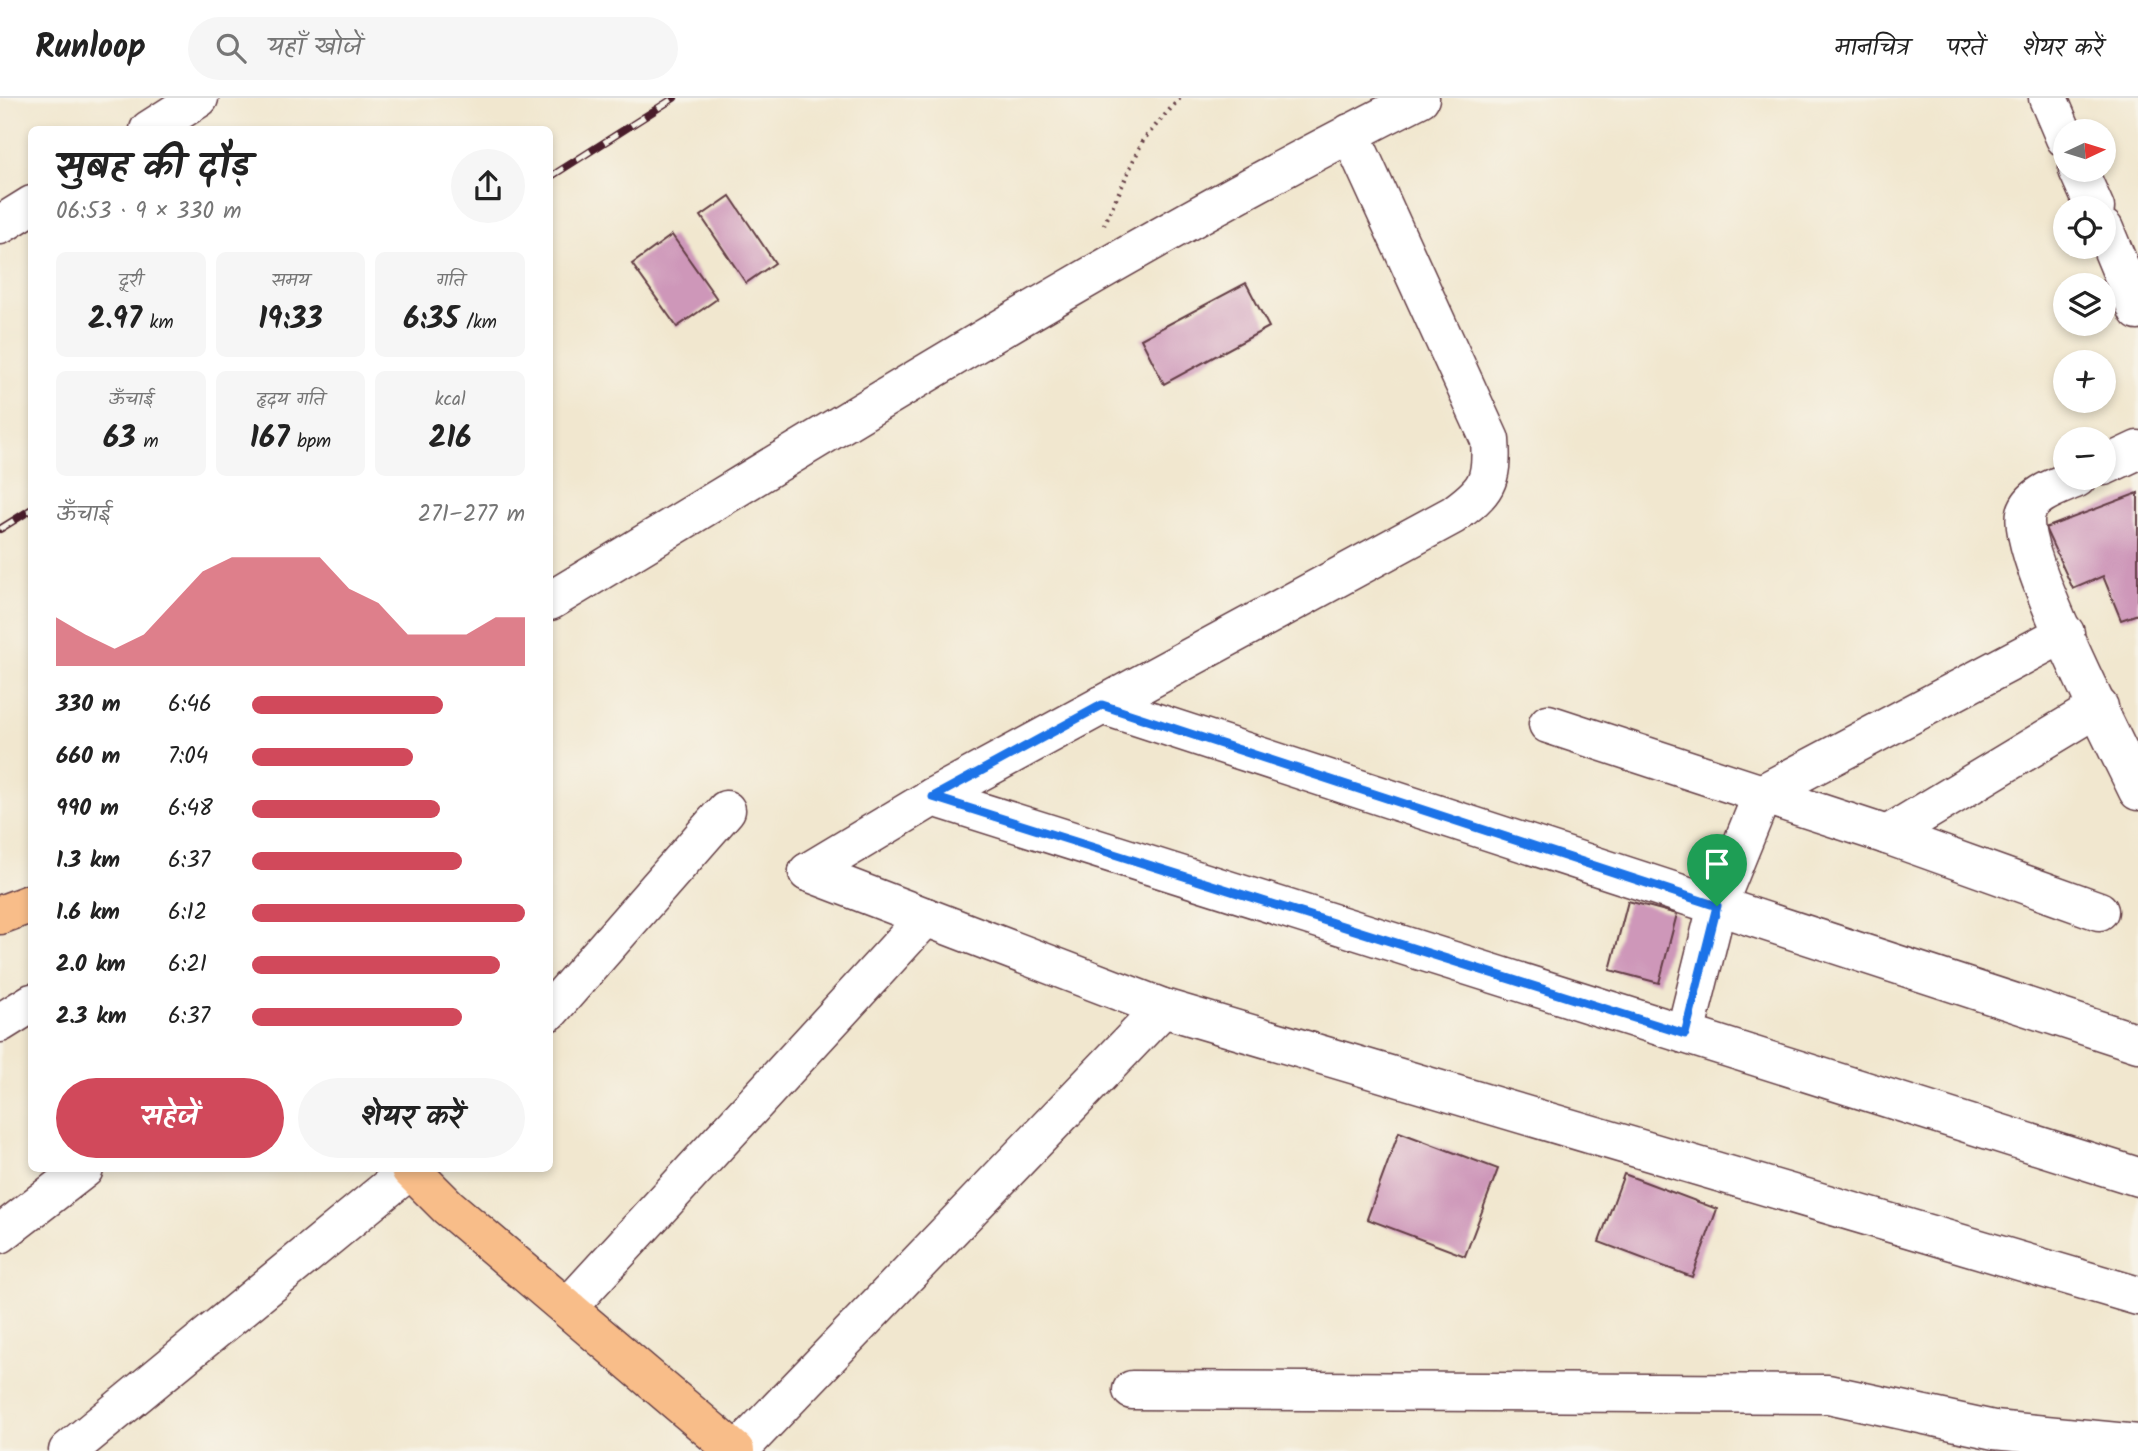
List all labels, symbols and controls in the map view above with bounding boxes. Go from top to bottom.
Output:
search box [188,17,678,80]
text: Runloop [35,22,146,75]
text: यहाँ खोजें [268,27,362,69]
icon: search [212,29,250,67]
text: मानचित्र [1834,29,1909,68]
text: परतें [1947,29,1984,68]
text: शेयर करें [2022,29,2103,68]
north arrow [2053,119,2116,182]
map controls [2053,119,2116,490]
text: सुबह की दौड़ [56,138,250,198]
button: share [451,149,525,223]
text: 06:53 · 9 × 330 m [56,194,242,230]
button: locate [2053,196,2116,259]
text: दूरी [119,266,142,296]
text: समय [271,266,310,296]
text: गति [436,266,464,296]
button: layers [2053,273,2116,336]
text: 2.97 [88,296,142,344]
text: 19:33 [258,296,323,344]
text: 6:35 [403,296,459,344]
text: km [142,308,174,338]
text: /km [459,308,497,338]
button: + [2053,350,2116,413]
text: ऊँचाई [108,385,154,415]
text: हृदय गति [257,385,324,415]
text: kcal [435,385,466,415]
text: 63 [103,415,136,463]
text: 167 [250,415,289,463]
text: 216 [429,415,472,463]
text: m [136,427,159,457]
text: bpm [289,427,331,457]
button: − [2053,427,2116,490]
text: ऊँचाई [56,497,111,533]
text: 271–277 m [418,497,525,533]
text: 330 m [56,687,121,723]
text: 6:46 [168,687,212,723]
text: 660 m [56,739,120,775]
text: 7:04 [168,739,208,775]
text: 990 m [56,791,119,827]
text: 6:48 [168,791,213,827]
pin [1687,834,1747,906]
text: 1.3 km [56,843,120,879]
text: 6:37 [168,843,210,879]
icon: arrive [1698,845,1736,883]
text: 1.6 km [56,895,120,931]
text: 6:12 [168,895,207,931]
text: 2.0 km [56,947,126,983]
text: 6:21 [168,947,207,983]
text: 2.3 km [56,999,126,1035]
text: 6:37 [168,999,210,1035]
button: सहेजें [56,1078,284,1158]
button: शेयर करें [298,1078,525,1158]

